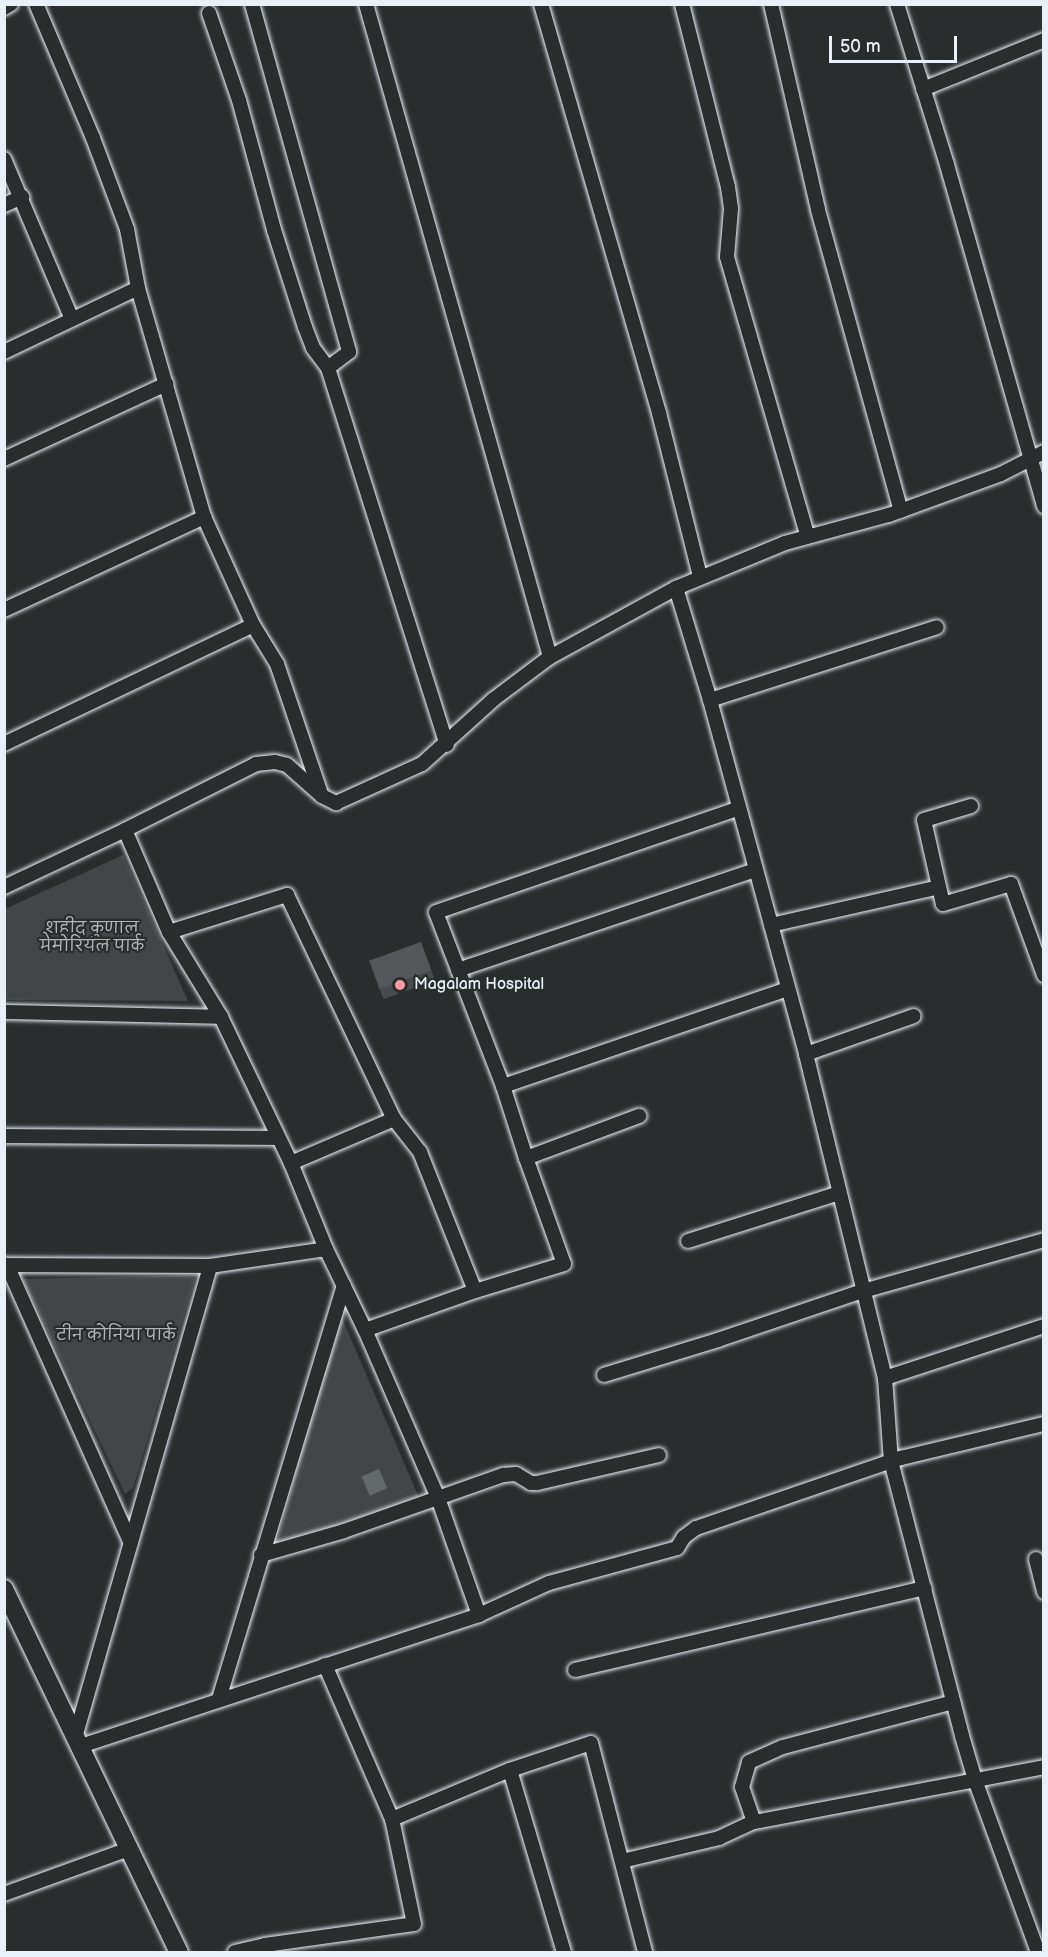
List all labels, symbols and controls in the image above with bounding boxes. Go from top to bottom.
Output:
scale bar [832,24,960,62]
text: 50 m [840,36,881,57]
park label: शहीद कुणाल मेमोरियल पार्क [40,919,144,957]
place label: Magalam Hospital [414,975,544,995]
marker: Magalam Hospital [391,976,409,994]
park label: टीन कोनिया पार्क [56,1326,176,1346]

